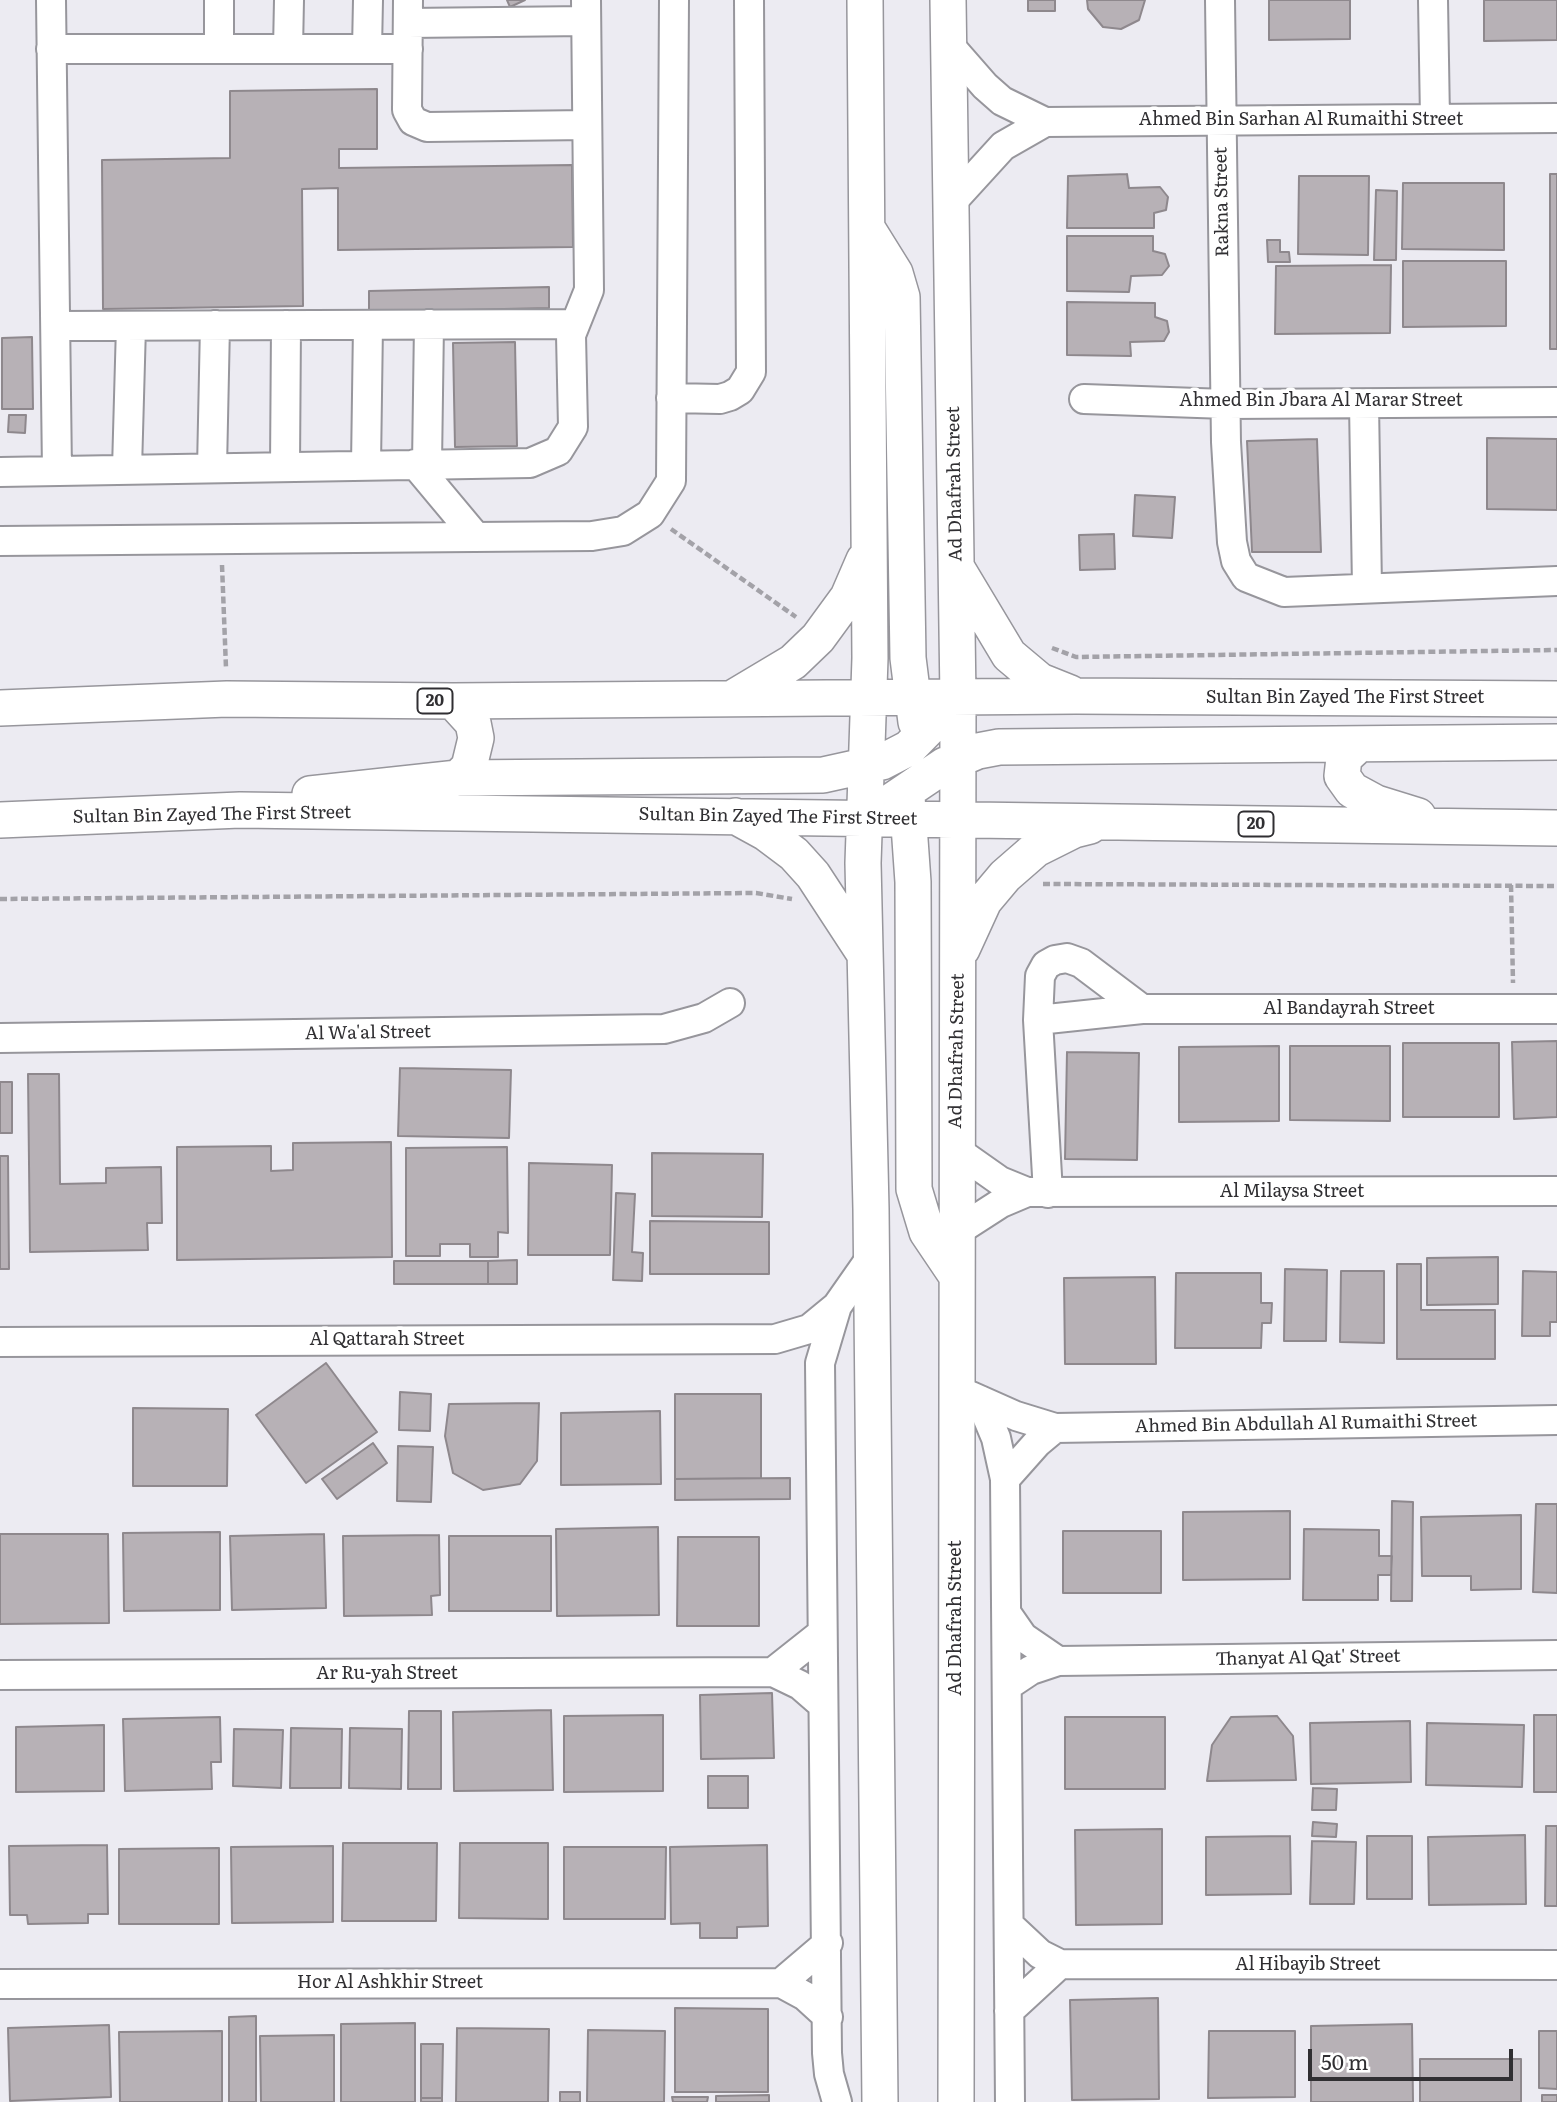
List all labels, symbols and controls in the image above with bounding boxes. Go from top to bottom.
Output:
street label: Ahmed Bin Sarhan Al Rumaithi Street [1139,109,1463,131]
street label: Rakna Street [1210,147,1234,257]
street label: Ahmed Bin Jbara Al Marar Street [1179,390,1463,412]
street label: Ad Dhafrah Street [943,406,967,562]
street label: Sultan Bin Zayed The First Street [1206,687,1484,709]
road number: 20 [418,688,452,714]
street label: Sultan Bin Zayed The First Street [73,802,351,828]
street label: Sultan Bin Zayed The First Street [639,804,917,830]
road number: 20 [1238,811,1274,836]
street label: Ad Dhafrah Street [945,973,969,1129]
street label: Al Bandayrah Street [1263,998,1435,1020]
street label: Al Wa'al Street [305,1021,431,1045]
street label: Al Milaysa Street [1220,1181,1364,1203]
street label: Al Qattarah Street [310,1329,464,1351]
street label: Ahmed Bin Abdullah Al Rumaithi Street [1135,1410,1477,1438]
street label: Ad Dhafrah Street [945,1540,967,1696]
street label: Thanyat Al Qat' Street [1215,1646,1401,1670]
street label: Ar Ru-yah Street [316,1663,458,1685]
street label: Al Hibayib Street [1235,1954,1381,1976]
street label: Hor Al Ashkhir Street [297,1972,483,1994]
scale bar [1312,2036,1517,2080]
text: 50 m [1321,2045,1368,2076]

